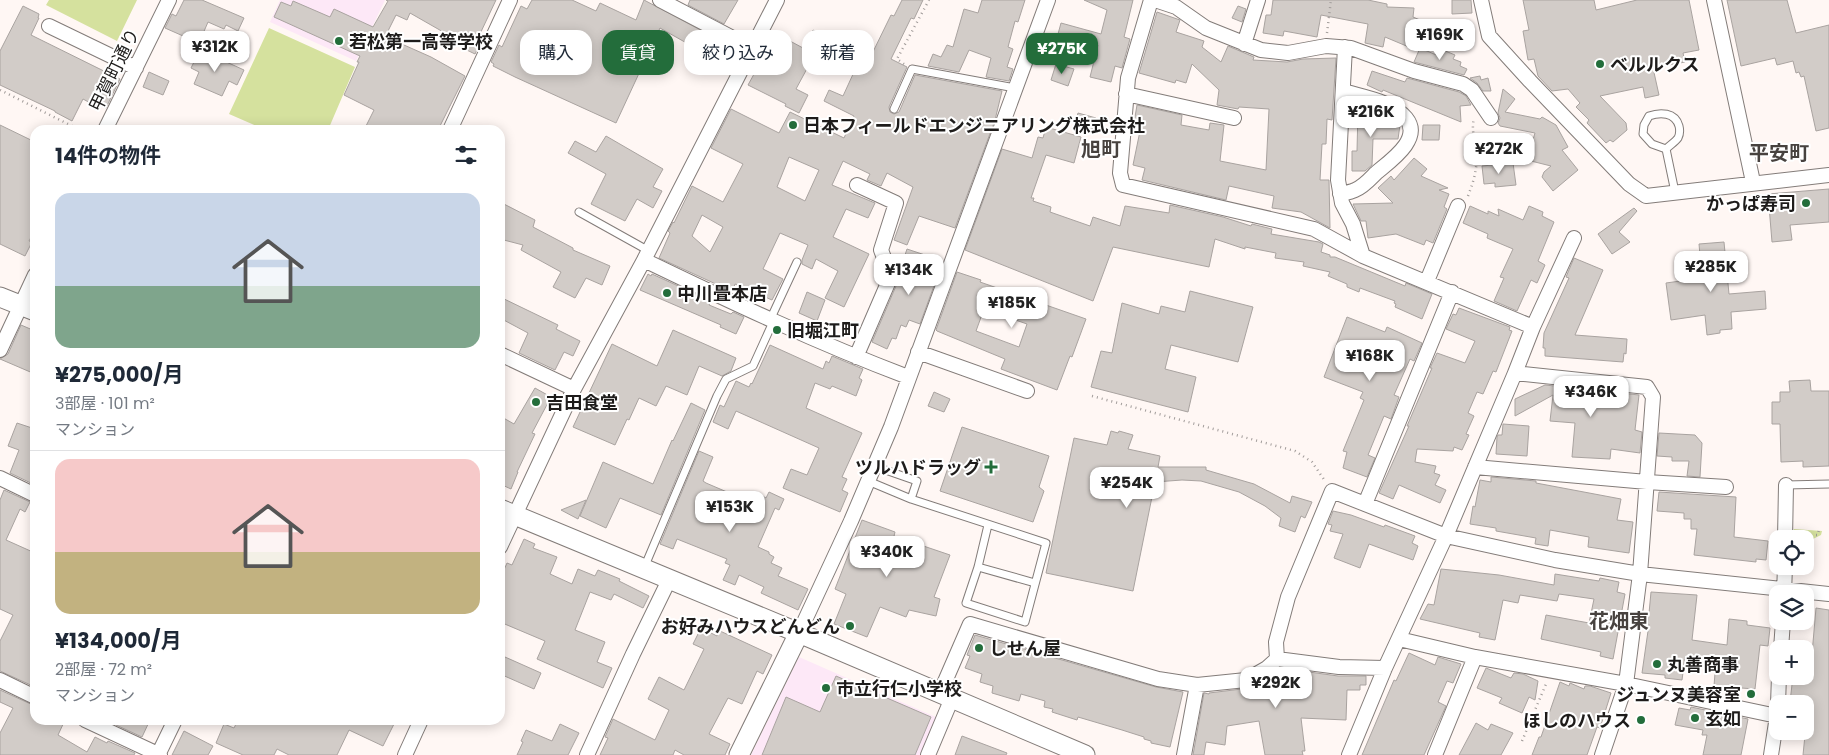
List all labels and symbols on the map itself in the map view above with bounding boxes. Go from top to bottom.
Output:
pin: ¥169K [1405,18,1475,61]
street label: 甲賀町通り [83,24,145,116]
place label: 若松第一高等学校 [349,29,493,54]
pin: ¥312K [180,30,250,73]
pin: ¥275K [1027,32,1097,75]
marker: 若松第一高等学校 [333,35,345,47]
place label: ベルルクス [1610,52,1699,77]
marker: ベルルクス [1594,58,1606,70]
pin: ¥216K [1336,96,1406,138]
place label: 日本フィールドエンジニアリング株式会社 [803,113,1145,138]
marker: 日本フィールドエンジニアリング株式会社 [787,119,799,131]
pin: ¥272K [1464,132,1534,175]
district label: 旭町 [1081,135,1121,163]
district label: 平安町 [1749,139,1809,167]
place label: かっぱ寿司 [1706,191,1796,216]
marker: かっぱ寿司 [1800,197,1812,209]
pin: ¥285K [1676,250,1746,293]
pin: ¥134K [874,254,944,296]
place label: 中川畳本店 [677,281,767,306]
pin: ¥185K [977,286,1047,329]
marker: 中川畳本店 [661,287,673,299]
place label: 旧堀江町 [787,318,859,343]
marker: 旧堀江町 [771,324,783,336]
pin: ¥168K [1335,340,1405,382]
pin: ¥346K [1556,376,1626,418]
place label: 吉田食堂 [546,390,618,415]
marker: 吉田食堂 [530,396,542,408]
place label: ツルハドラッグ [855,455,981,480]
marker: ツルハドラッグ [985,461,997,473]
pin: ¥254K [1092,466,1162,509]
pin: ¥153K [695,490,765,533]
pin: ¥340K [852,536,922,578]
district label: 花畑東 [1589,607,1649,635]
place label: お好みハウスどんどん [661,614,840,639]
marker: お好みハウスどんどん [844,620,856,632]
place label: しせん屋 [989,636,1061,661]
marker: しせん屋 [973,642,985,654]
place label: 丸善商事 [1667,652,1739,677]
marker: 丸善商事 [1651,658,1663,670]
pin: ¥292K [1241,666,1311,709]
place label: 市立行仁小学校 [836,676,962,701]
marker: 市立行仁小学校 [820,682,832,694]
place label: ジュンヌ美容室 [1616,682,1741,707]
marker: ジュンヌ美容室 [1745,688,1757,700]
place label: 玄如 [1705,706,1741,731]
place label: ほしのハウス [1523,708,1631,733]
marker: 玄如 [1689,712,1701,724]
marker: ほしのハウス [1635,714,1647,726]

